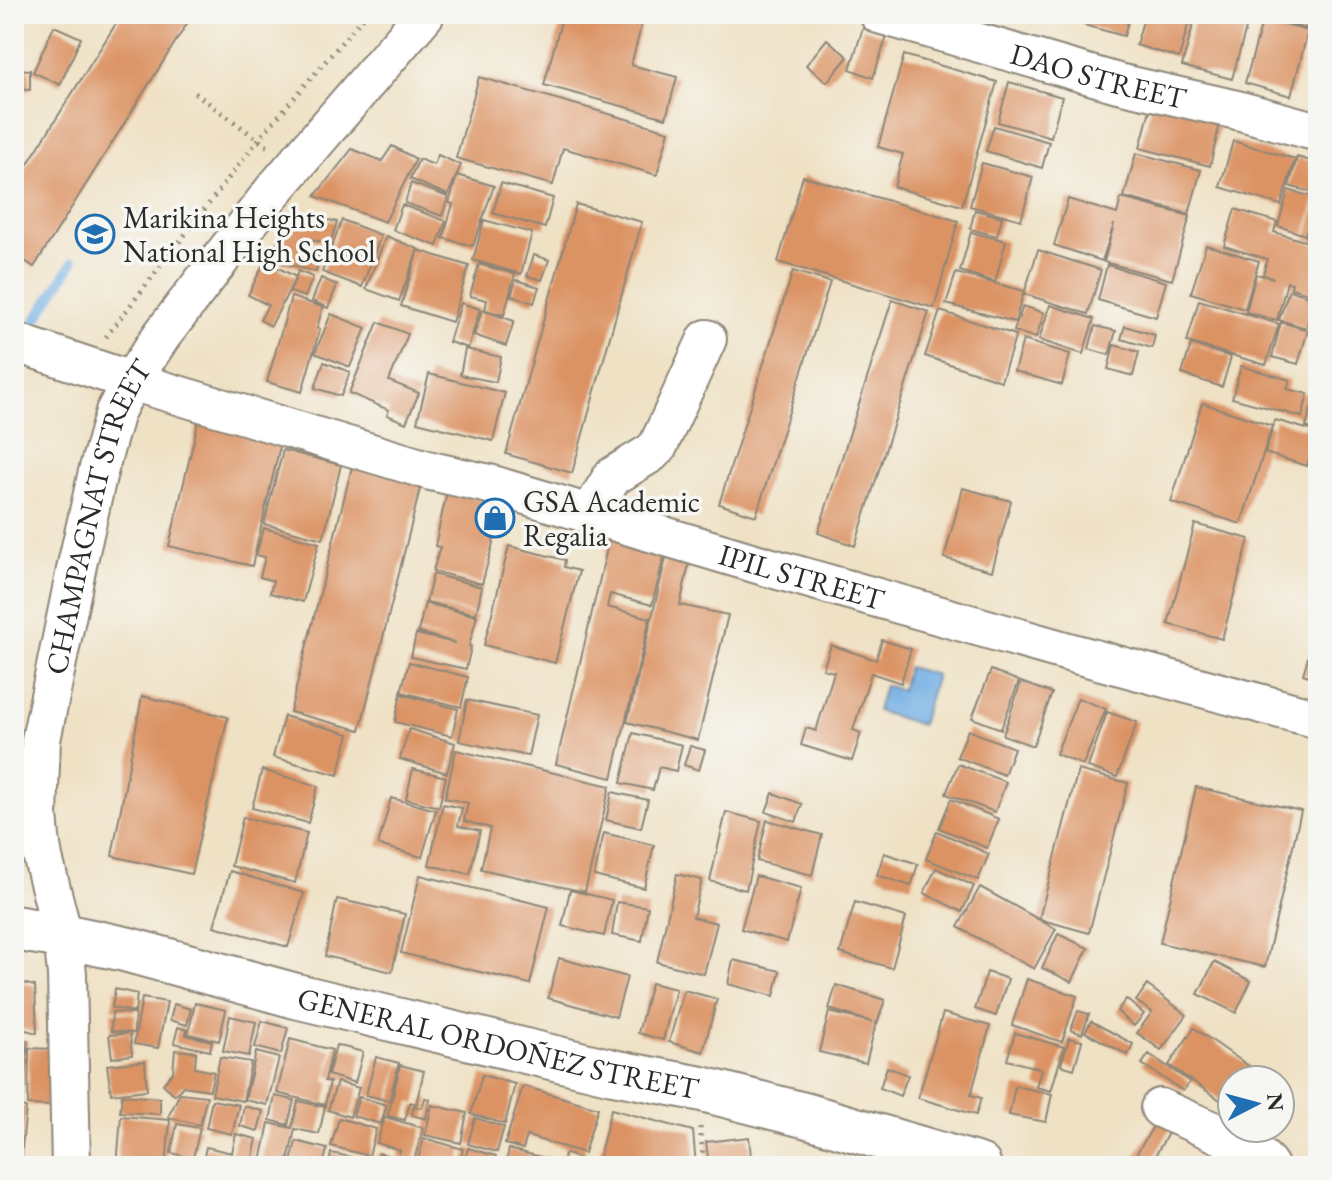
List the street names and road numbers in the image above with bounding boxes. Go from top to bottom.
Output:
street label: DAO STREET [1006,34,1191,118]
street label: CHAMPAGNAT STREET [36,351,160,678]
street label: IPIL STREET [715,534,890,619]
street label: GENERAL ORDOÑEZ STREET [294,978,703,1108]

